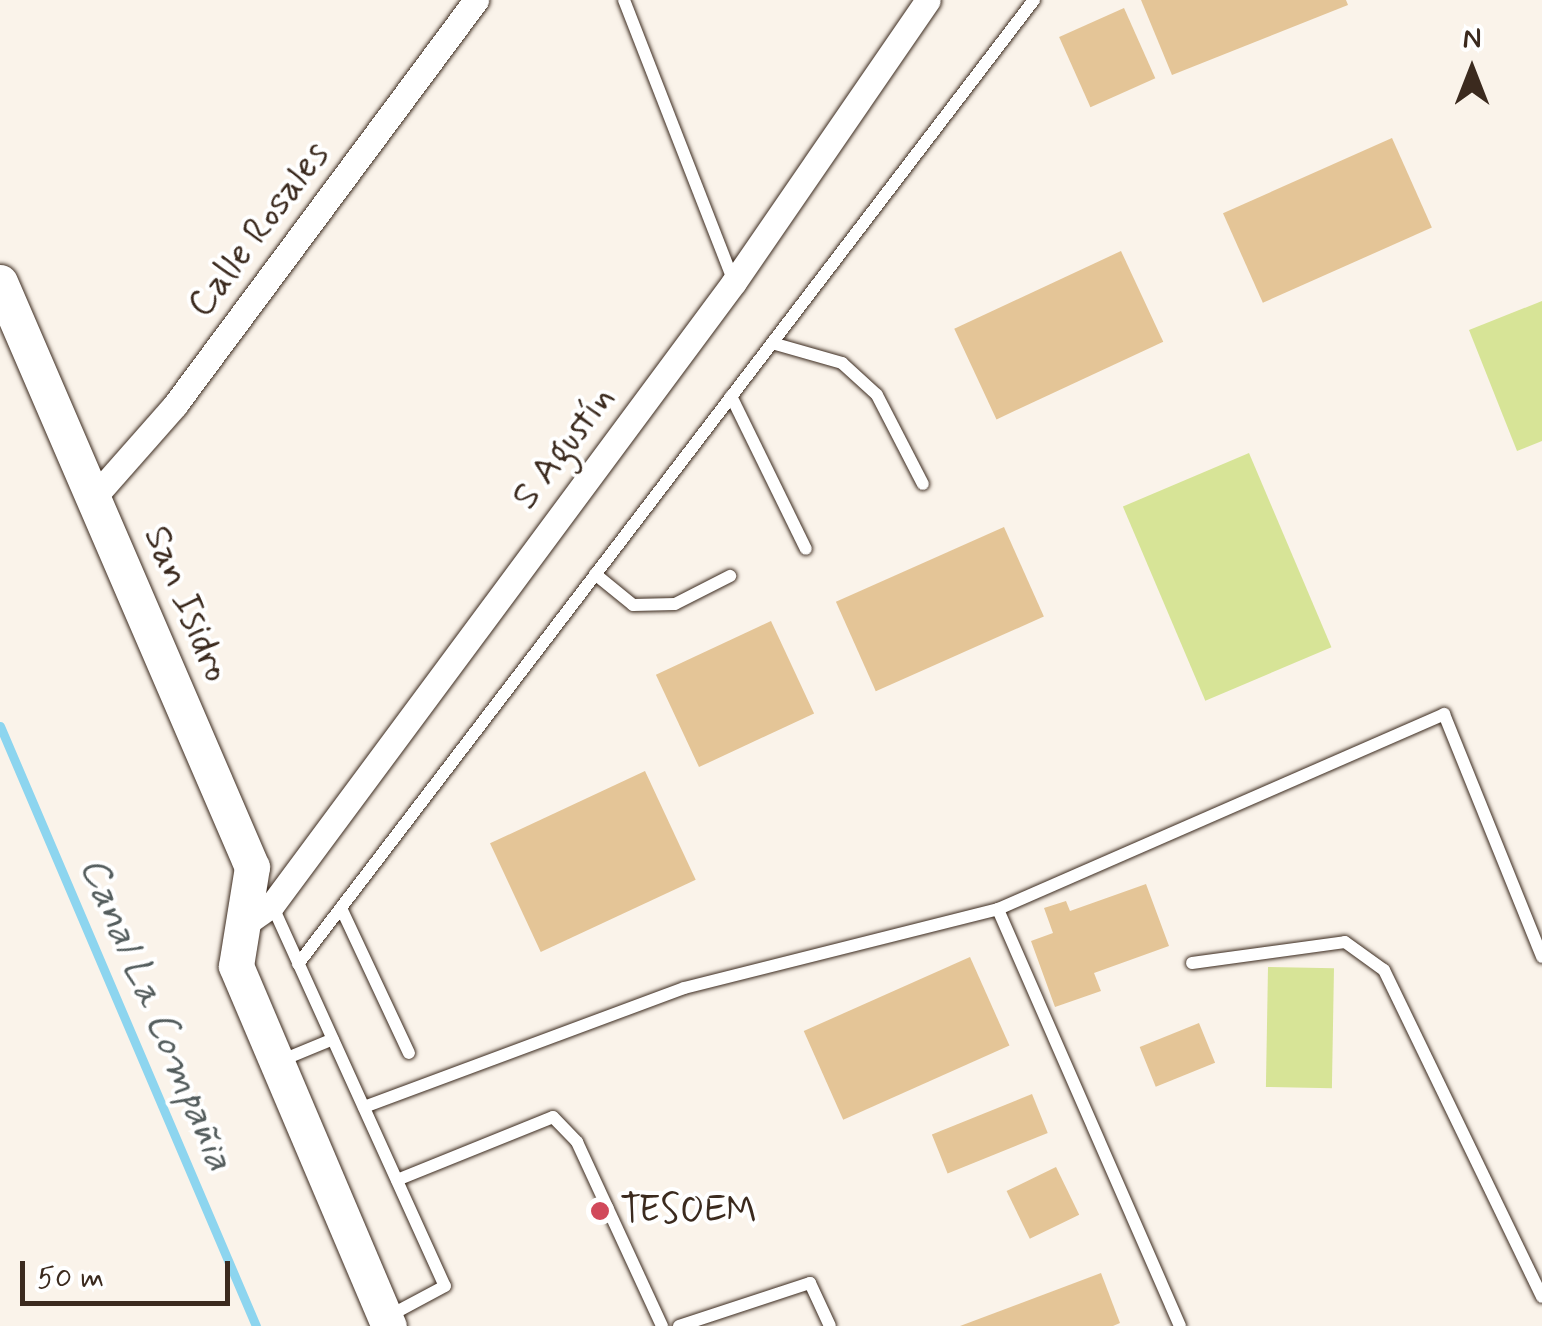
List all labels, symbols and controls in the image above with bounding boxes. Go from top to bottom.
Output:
north arrow [1422,20,1522,120]
text: N [1463,21,1481,58]
street label: Calle Rosales [178,133,340,327]
street label: S Agustín [503,378,625,518]
street label: San Isidro [132,518,240,690]
water label: Canal La Compañia [69,852,243,1176]
place label: TESOEM [620,1188,758,1234]
marker: TESOEM [589,1200,611,1222]
scale bar [25,1241,235,1303]
text: 50 m [37,1259,104,1298]

